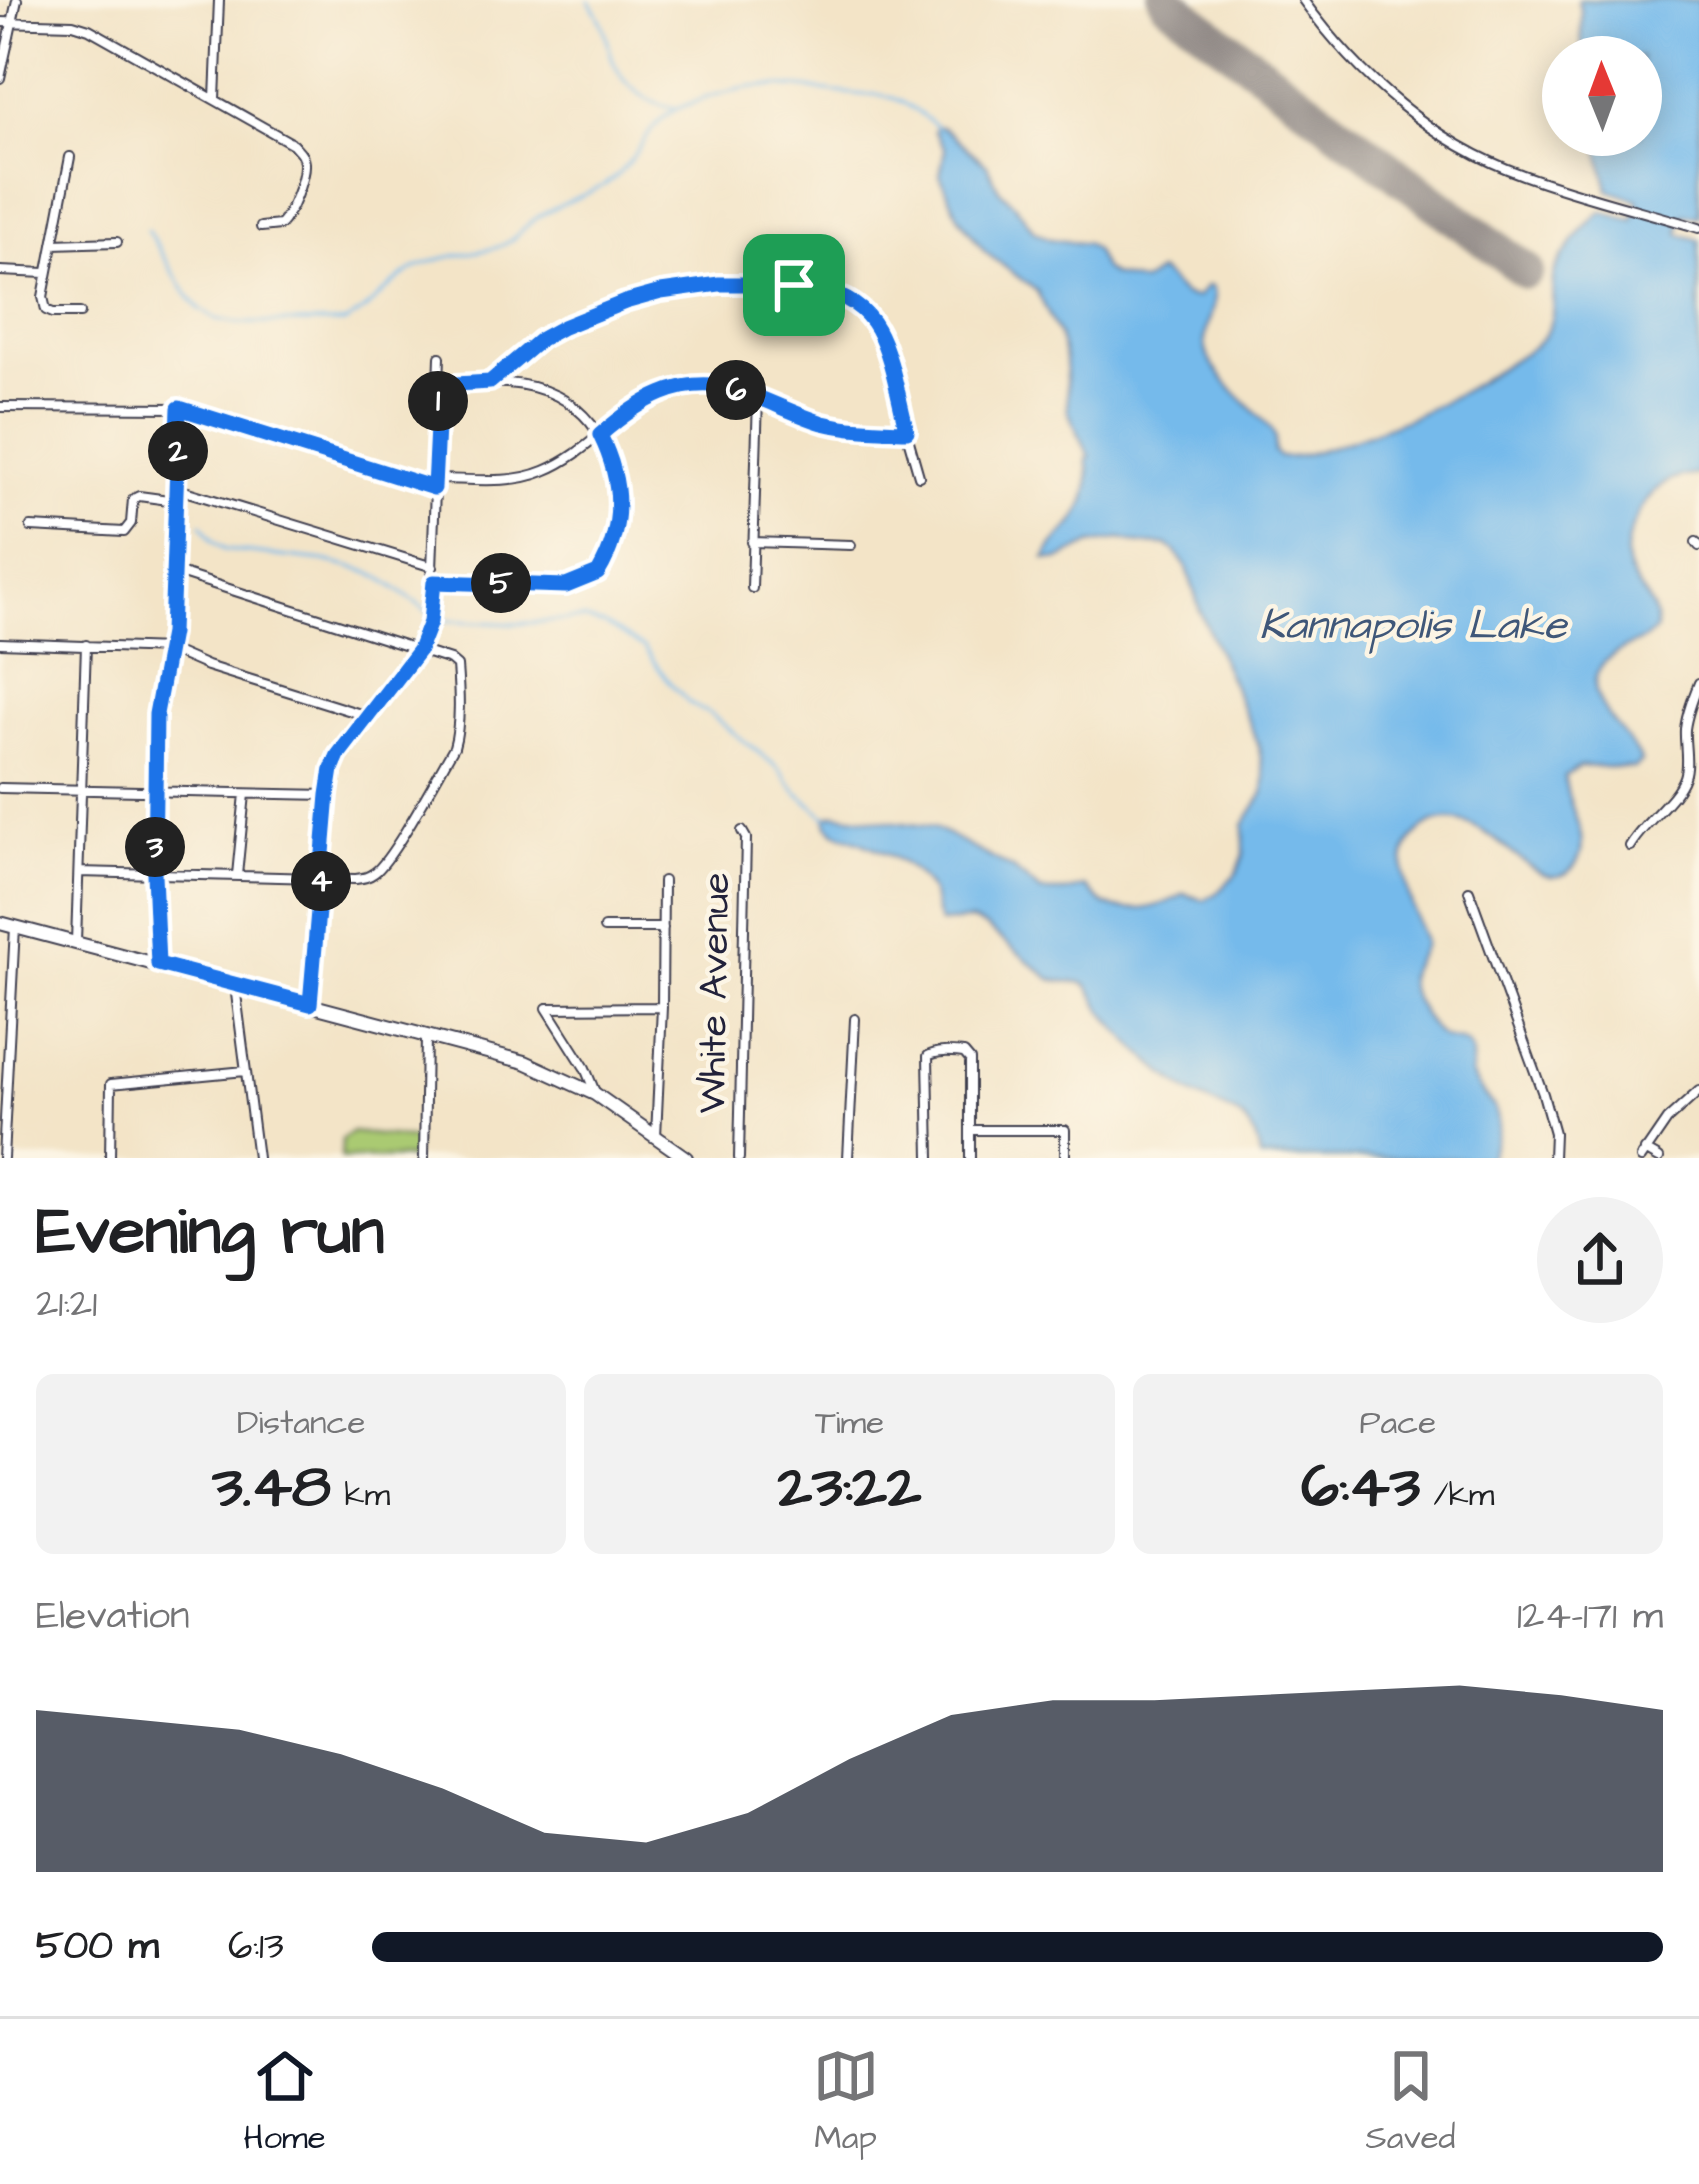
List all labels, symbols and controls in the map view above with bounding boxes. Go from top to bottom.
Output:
north arrow [1542,36,1662,156]
map controls [1542,36,1662,156]
pin [743,234,845,336]
icon: arrive [761,252,827,318]
pin: 6 [706,360,766,420]
text: 6 [726,367,746,413]
pin: 1 [408,371,468,431]
text: 1 [436,378,440,424]
pin: 2 [148,421,208,481]
text: 2 [169,428,187,474]
pin: 5 [471,553,531,613]
text: 5 [489,560,513,606]
water label: Kannapolis Lake [1259,597,1569,655]
pin: 3 [125,817,185,877]
text: 3 [147,824,163,870]
pin: 4 [291,851,351,911]
text: 4 [310,858,332,904]
street label: White Avenue [686,872,744,1114]
text: Evening run [36,1187,384,1279]
button: share [1537,1197,1663,1323]
text: 21:21 [36,1278,97,1332]
text: Distance [237,1400,365,1446]
text: Time [815,1400,884,1446]
text: Pace [1360,1400,1436,1446]
text: 3.48 [212,1446,331,1529]
text: 23:22 [778,1446,921,1529]
text: 6:43 [1301,1446,1420,1529]
text: km [331,1472,390,1518]
text: /km [1420,1472,1494,1518]
text: Elevation [36,1590,190,1644]
text: 124–171 m [1517,1590,1663,1644]
text: 500 m [36,1920,159,1974]
text: 6:13 [228,1920,284,1974]
tab: Home [244,2043,326,2161]
tab: Map [813,2043,879,2161]
tab: Saved [1366,2043,1455,2161]

